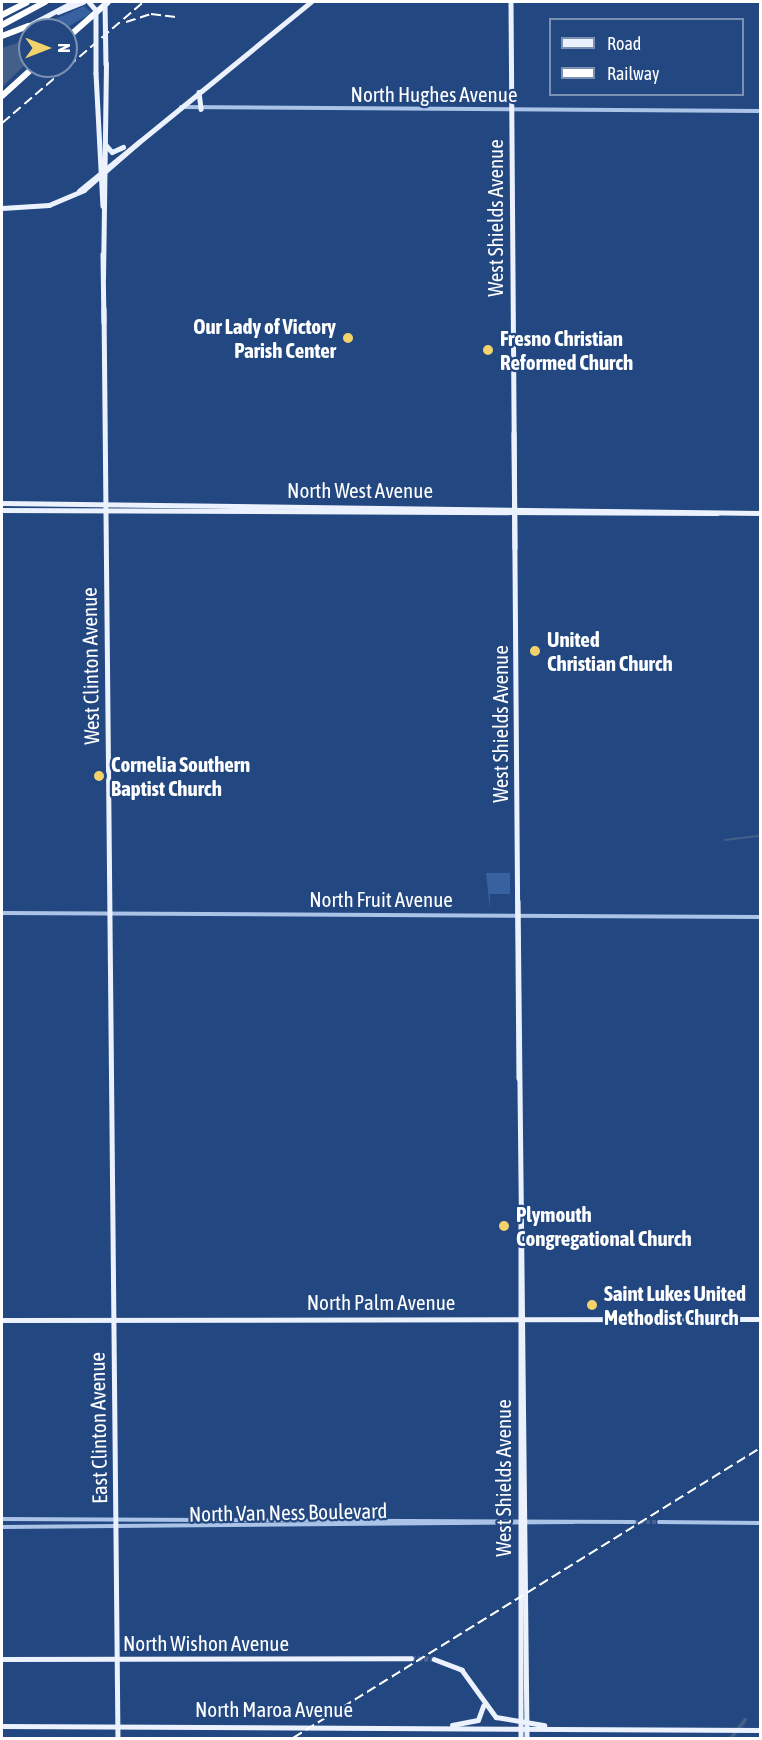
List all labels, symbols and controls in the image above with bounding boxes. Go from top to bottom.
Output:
north arrow [18,18,78,78]
legend [549,18,744,96]
text: Road [607,33,641,54]
text: N [55,43,73,53]
text: Railway [607,63,659,84]
street label: North Hughes Avenue [351,81,517,107]
street label: West Shields Avenue [482,139,508,297]
place label: Our Lady of Victory Parish Center [193,313,336,363]
place label: Fresno Christian Reformed Church [500,325,633,375]
marker: Our Lady of Victory Parish Center [341,331,355,345]
marker: Fresno Christian Reformed Church [481,343,495,357]
street label: North West Avenue [287,477,433,503]
street label: West Clinton Avenue [76,587,104,745]
place label: United Christian Church [547,626,673,676]
marker: United Christian Church [528,644,542,658]
street label: West Shields Avenue [487,645,513,803]
place label: Cornelia Southern Baptist Church [111,751,250,801]
marker: Cornelia Southern Baptist Church [92,769,106,783]
street label: North Fruit Avenue [309,886,453,912]
place label: Plymouth Congregational Church [516,1201,692,1251]
marker: Plymouth Congregational Church [497,1219,511,1233]
place label: Saint Lukes United Methodist Church [604,1280,746,1330]
street label: North Palm Avenue [307,1289,455,1315]
marker: Saint Lukes United Methodist Church [585,1298,599,1312]
street label: East Clinton Avenue [84,1352,112,1504]
street label: West Shields Avenue [490,1399,516,1557]
street label: North Van Ness Boulevard [189,1498,387,1526]
street label: North Wishon Avenue [123,1630,289,1656]
street label: North Maroa Avenue [195,1696,353,1722]

